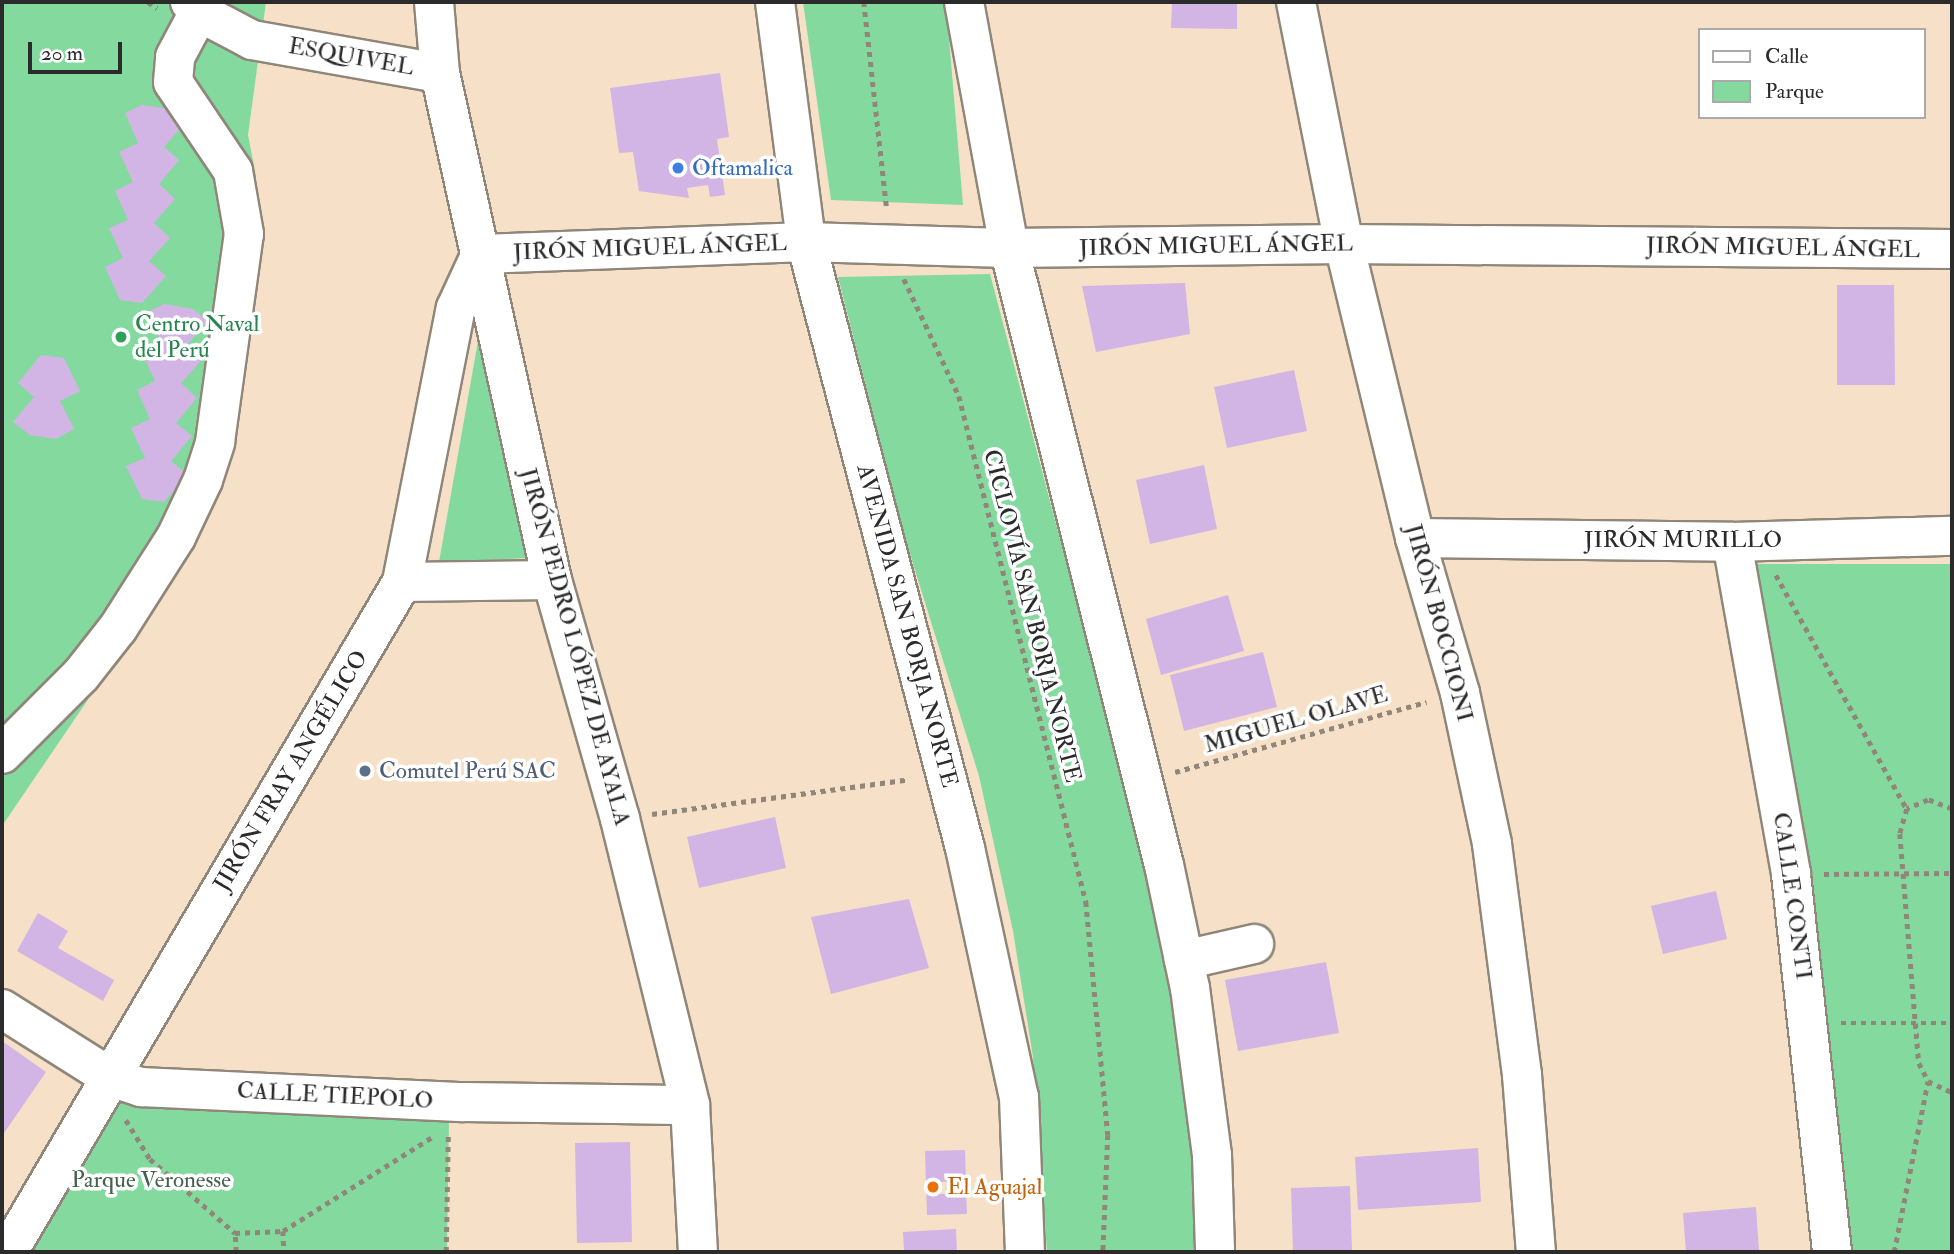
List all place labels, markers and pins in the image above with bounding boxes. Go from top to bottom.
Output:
place label: Oftamalica [692,154,793,182]
marker: Oftamalica [670,160,686,176]
place label: Centro Naval del Perú [135,310,259,364]
marker: Centro Naval del Perú [113,329,129,345]
place label: Comutel Perú SAC [379,757,556,785]
marker: Comutel Perú SAC [357,763,373,779]
place label: El Aguajal [947,1173,1042,1201]
marker: El Aguajal [925,1179,941,1195]

